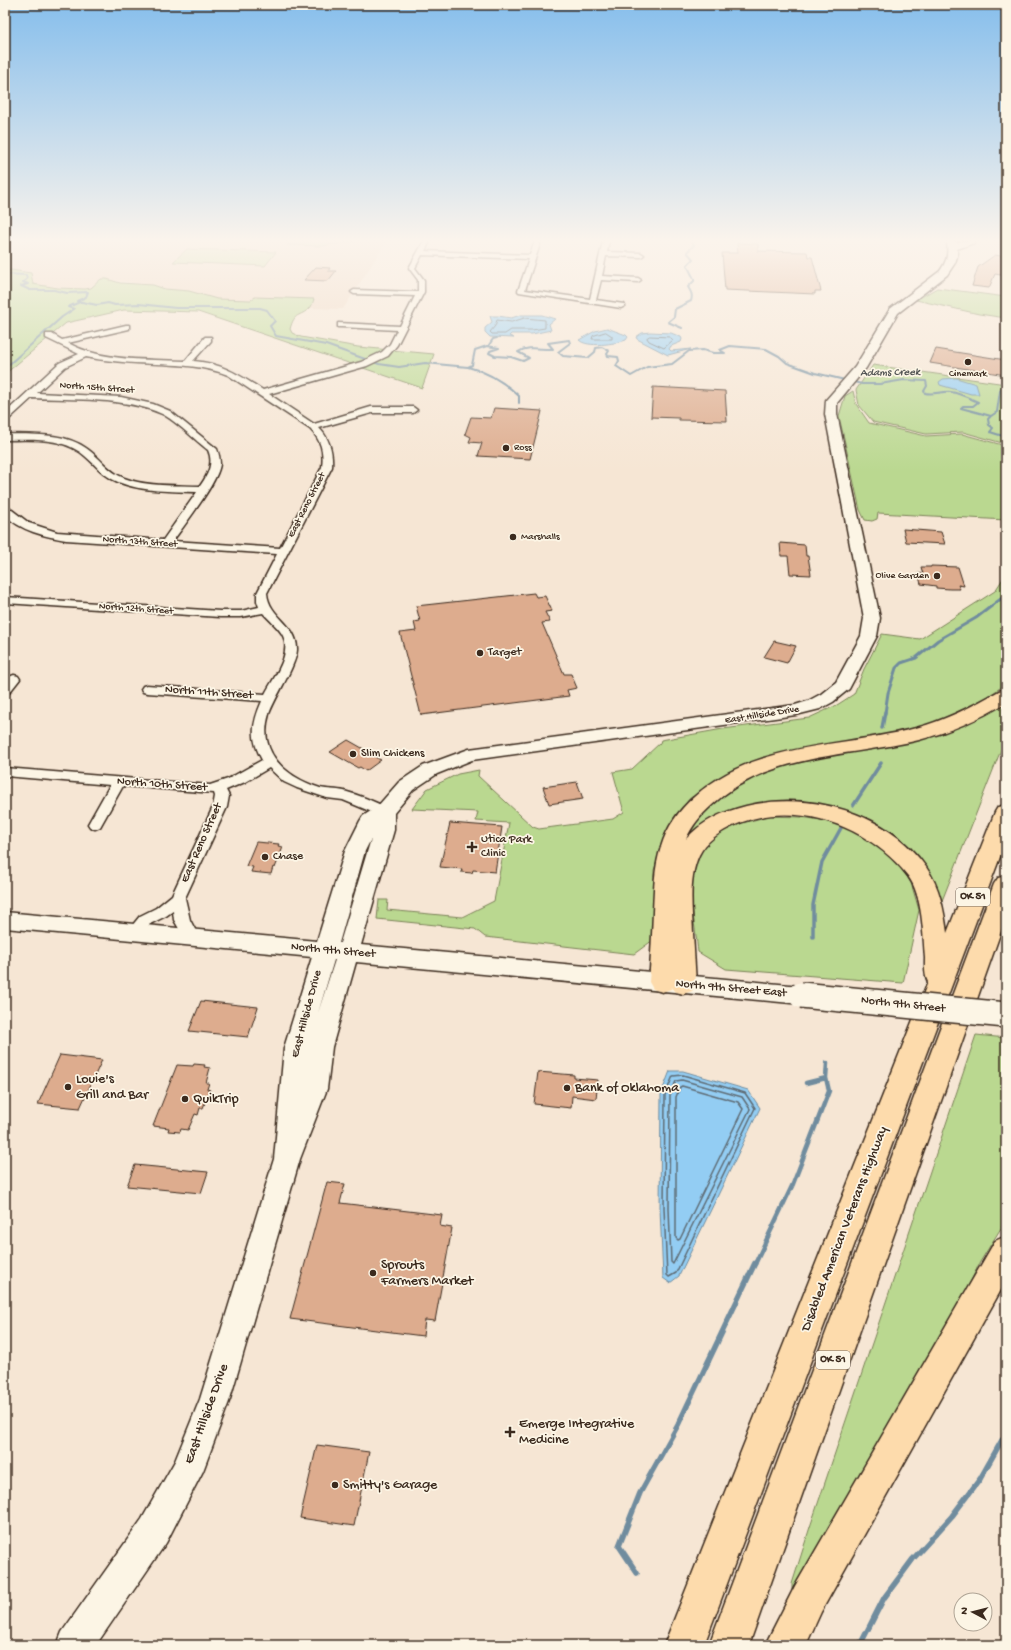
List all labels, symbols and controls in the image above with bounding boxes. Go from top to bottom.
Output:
marker: Cinemark [963,357,973,367]
water label: Adams Creek [860,366,921,380]
place label: Cinemark [949,368,989,380]
street label: North 15th Street [59,379,136,397]
place label: Ross [514,442,532,454]
marker: Ross [501,443,511,453]
street label: East Reno Street [285,470,329,539]
place label: Marshalls [521,531,560,543]
marker: Marshalls [508,532,518,542]
street label: North 13th Street [102,533,179,551]
place label: Olive Garden [875,570,929,582]
marker: Olive Garden [932,571,942,581]
street label: North 12th Street [98,600,174,618]
place label: Target [487,646,523,660]
marker: Target [475,648,485,658]
street label: North 11th Street [164,683,255,703]
street label: East Hillside Drive [724,703,801,727]
place label: Slim Chickens [361,747,425,761]
marker: Slim Chickens [348,749,358,759]
street label: North 10th Street [116,775,209,795]
street label: East Reno Street [178,800,226,885]
place label: Utica Park Clinic [481,833,534,861]
marker: Utica Park Clinic [466,841,478,853]
place label: Chase [273,850,304,864]
marker: Chase [260,852,270,862]
road number: OK 51 [956,888,990,906]
street label: North 9th Street [290,940,377,962]
street label: East Hillside Drive [289,968,326,1059]
street label: North 9th Street East [675,977,788,1001]
street label: North 9th Street [860,994,947,1017]
place label: Louie's Grill and Bar [76,1071,149,1104]
place label: Bank of Oklahoma [574,1080,680,1097]
marker: Louie's Grill and Bar [63,1082,73,1092]
marker: Bank of Oklahoma [562,1083,572,1093]
place label: QuikTrip [193,1091,239,1108]
marker: QuikTrip [180,1094,190,1104]
street label: Disabled American Veterans Highway [798,1124,892,1335]
place label: Sprouts Farmers Market [380,1257,474,1290]
marker: Sprouts Farmers Market [368,1268,378,1278]
road number: OK 51 [816,1351,850,1369]
street label: East Hillside Drive [181,1361,233,1466]
place label: Emerge Integrative Medicine [519,1416,635,1449]
marker: Emerge Integrative Medicine [504,1426,516,1438]
place label: Smitty's Garage [343,1477,438,1494]
marker: Smitty's Garage [330,1480,340,1490]
north arrow [953,1592,993,1632]
text: N [959,1607,971,1615]

